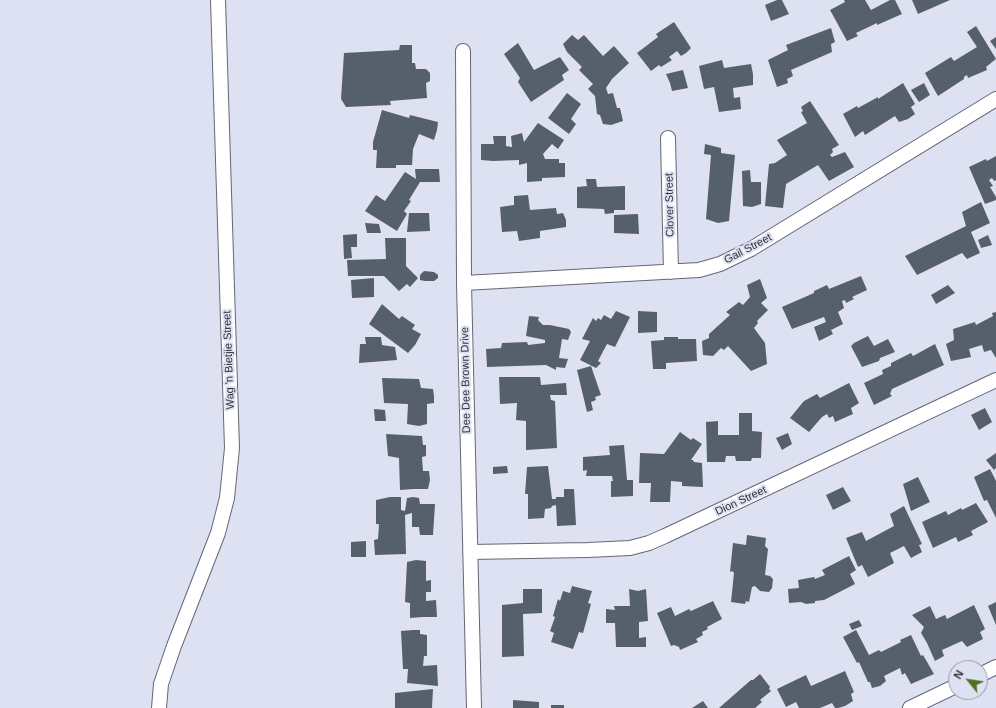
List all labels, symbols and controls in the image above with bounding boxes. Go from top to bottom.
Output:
street label: Clover Street [663,173,677,237]
street label: Gail Street [722,231,774,267]
street label: Wag 'n Bietjie Street [221,310,237,410]
street label: Dee Dee Brown Drive [458,327,474,433]
street label: Dion Street [713,483,769,519]
north arrow [948,660,988,700]
text: N [951,668,966,681]

